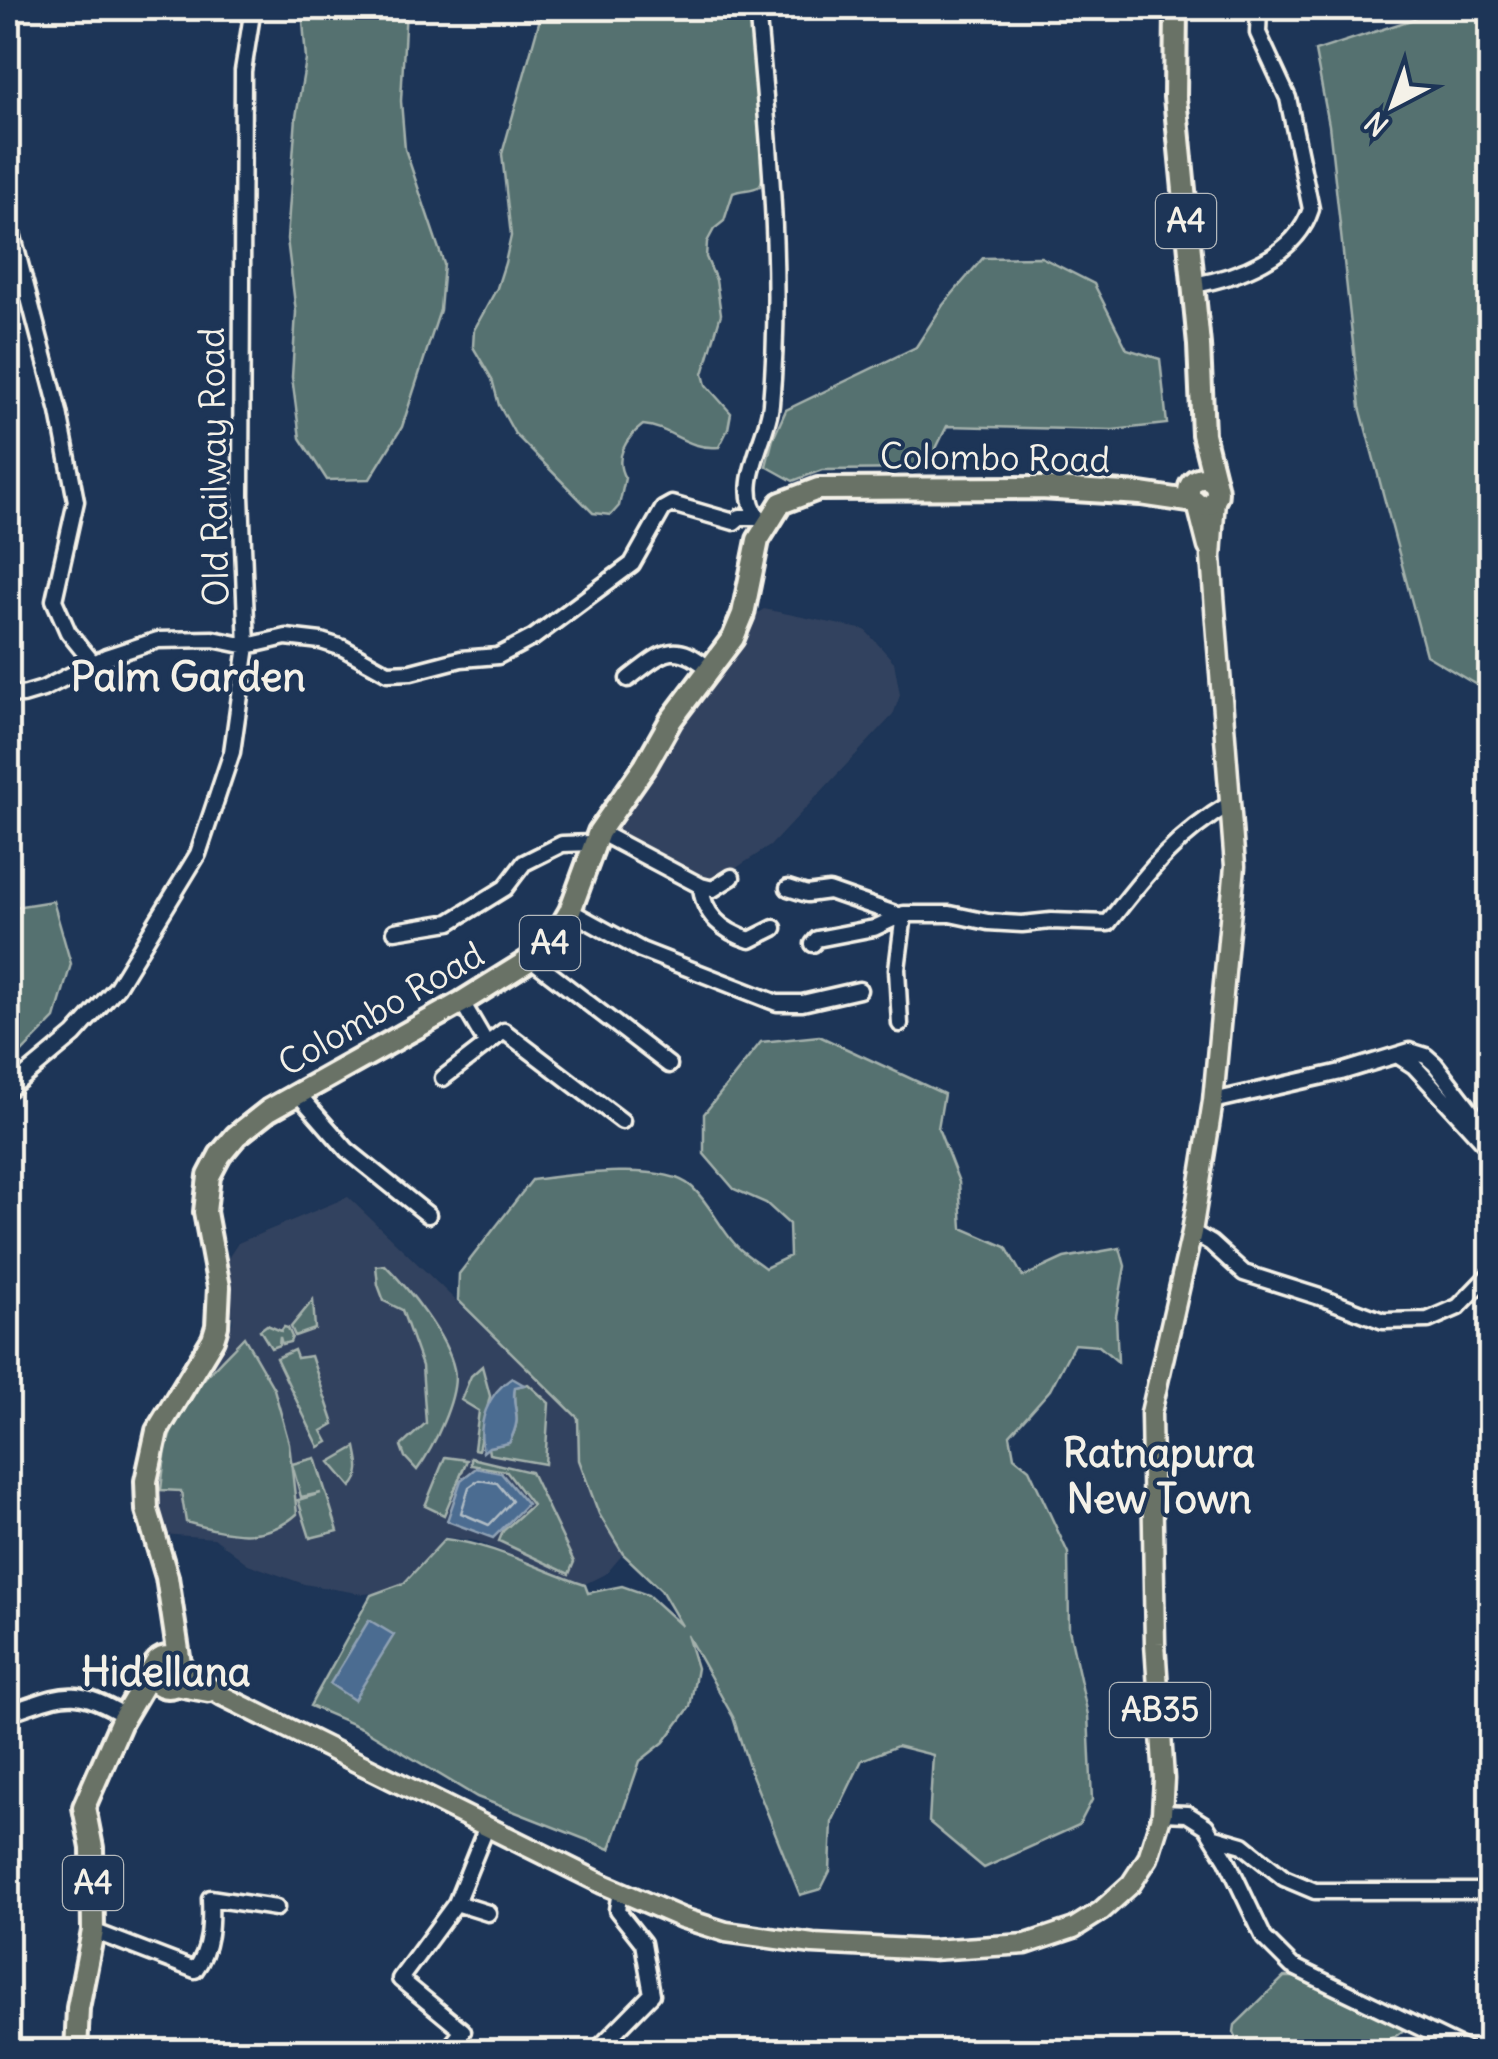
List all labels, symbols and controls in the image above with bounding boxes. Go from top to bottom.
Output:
north arrow [1343,55,1443,155]
text: N [1357,104,1396,144]
road number: A4 [1156,194,1216,248]
street label: Old Railway Road [189,327,237,607]
street label: Colombo Road [880,433,1110,481]
district label: Palm Garden [70,652,306,702]
road number: A4 [520,916,580,970]
street label: Colombo Road [270,932,491,1085]
district label: Ratnapura New Town [1063,1428,1255,1524]
district label: Hidellana [81,1647,251,1697]
road number: AB35 [1110,1683,1210,1737]
road number: A4 [63,1856,123,1910]

